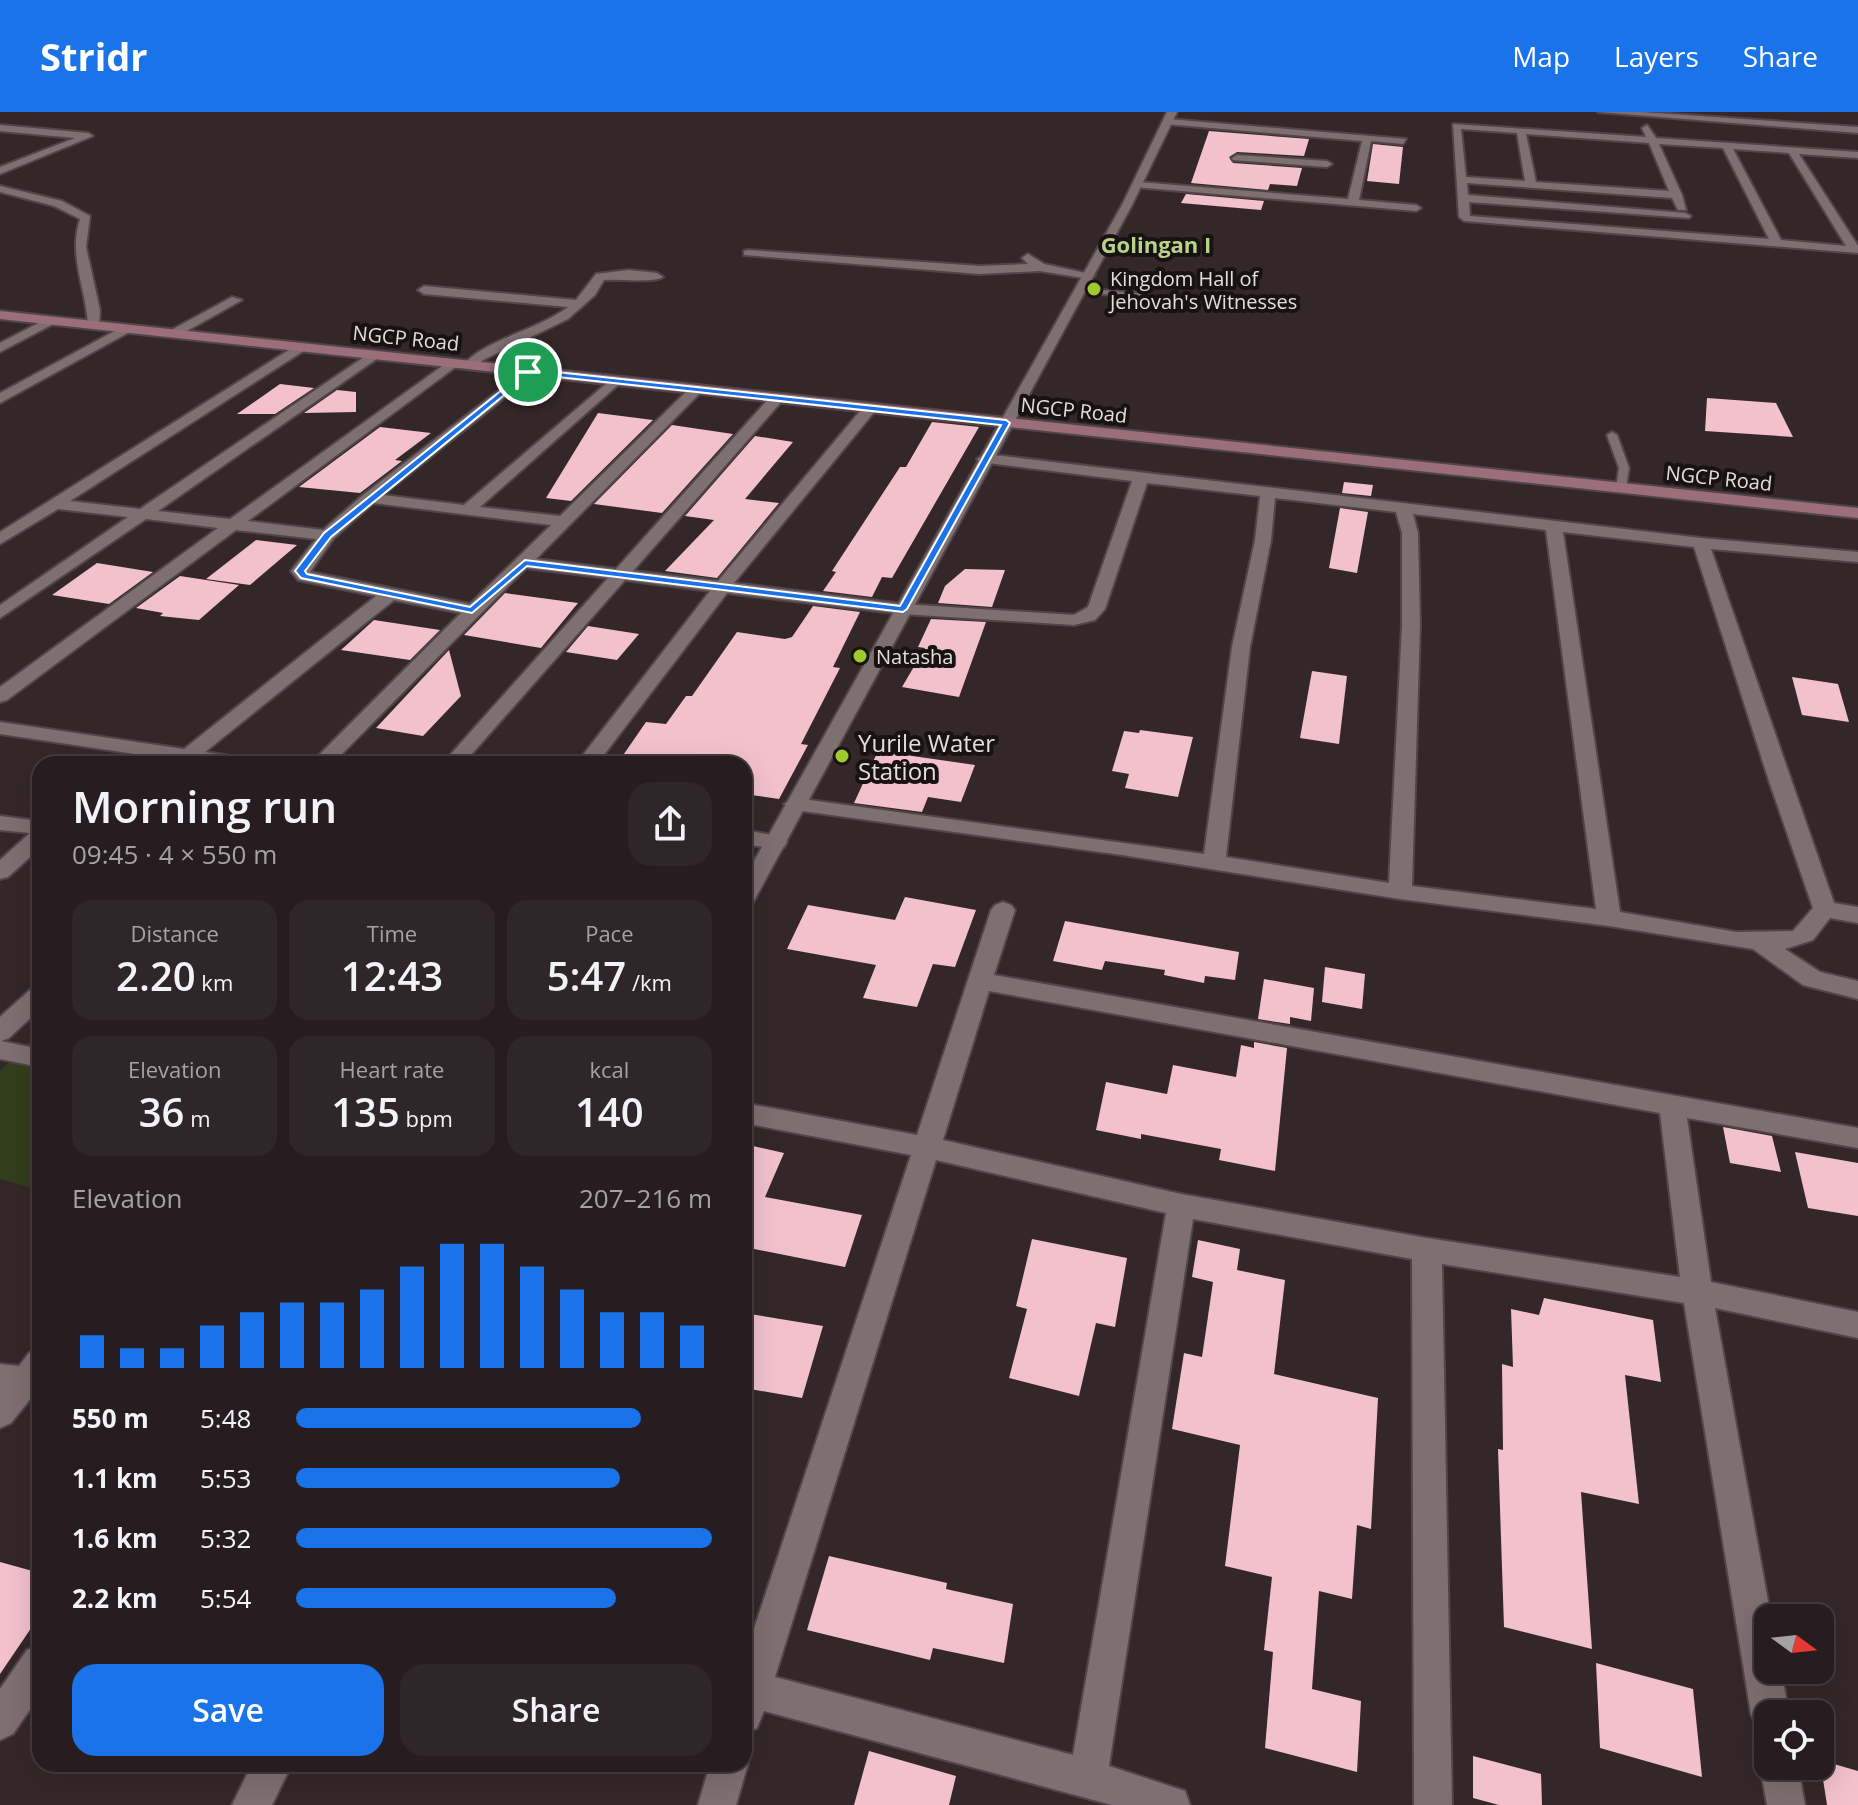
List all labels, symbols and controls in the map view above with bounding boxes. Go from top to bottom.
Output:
text: Stridr [40,30,148,82]
text: Map [1512,37,1570,75]
text: Layers [1614,37,1699,75]
text: Share [1743,37,1818,75]
district label: Golingan I [1101,229,1211,259]
place label: Kingdom Hall of Jehovah's Witnesses [1108,265,1297,315]
marker: Kingdom Hall of Jehovah's Witnesses [1085,280,1103,298]
street label: NGCP Road [351,319,461,357]
pin [494,338,562,406]
icon: arrive [506,350,550,394]
street label: NGCP Road [1019,391,1129,429]
street label: NGCP Road [1664,459,1774,497]
place label: Natasha [876,643,953,670]
marker: Natasha [851,647,869,665]
place label: Yurile Water Station [858,726,995,787]
marker: Yurile Water Station [833,747,851,765]
text: Morning run [72,776,337,836]
button: share [628,782,712,866]
text: 09:45 · 4 × 550 m [72,836,277,872]
text: Distance [130,918,219,948]
text: Time [367,918,417,948]
text: Pace [585,918,634,948]
text: 2.20 [116,948,196,1003]
text: 12:43 [341,948,443,1003]
text: 5:47 [547,948,626,1003]
text: km [196,967,233,997]
text: /km [626,967,672,997]
text: Elevation [128,1054,221,1084]
text: Heart rate [340,1054,444,1084]
text: kcal [589,1054,629,1084]
text: 36 [139,1084,184,1139]
text: 135 [331,1084,400,1139]
text: 140 [575,1084,644,1139]
text: m [184,1103,211,1133]
text: bpm [400,1103,453,1133]
text: Elevation [72,1180,182,1216]
text: 207–216 m [579,1180,712,1216]
text: 550 m [72,1400,149,1436]
text: 5:48 [200,1400,251,1436]
text: 1.1 km [72,1460,158,1496]
text: 5:53 [200,1460,251,1496]
text: 1.6 km [72,1520,158,1556]
text: 5:32 [200,1520,251,1556]
text: 2.2 km [72,1580,158,1616]
text: 5:54 [200,1580,251,1616]
north arrow [1754,1604,1834,1684]
map controls [1754,1604,1834,1780]
button: Save [72,1664,384,1756]
button: Share [400,1664,712,1756]
button: locate [1754,1700,1834,1780]

